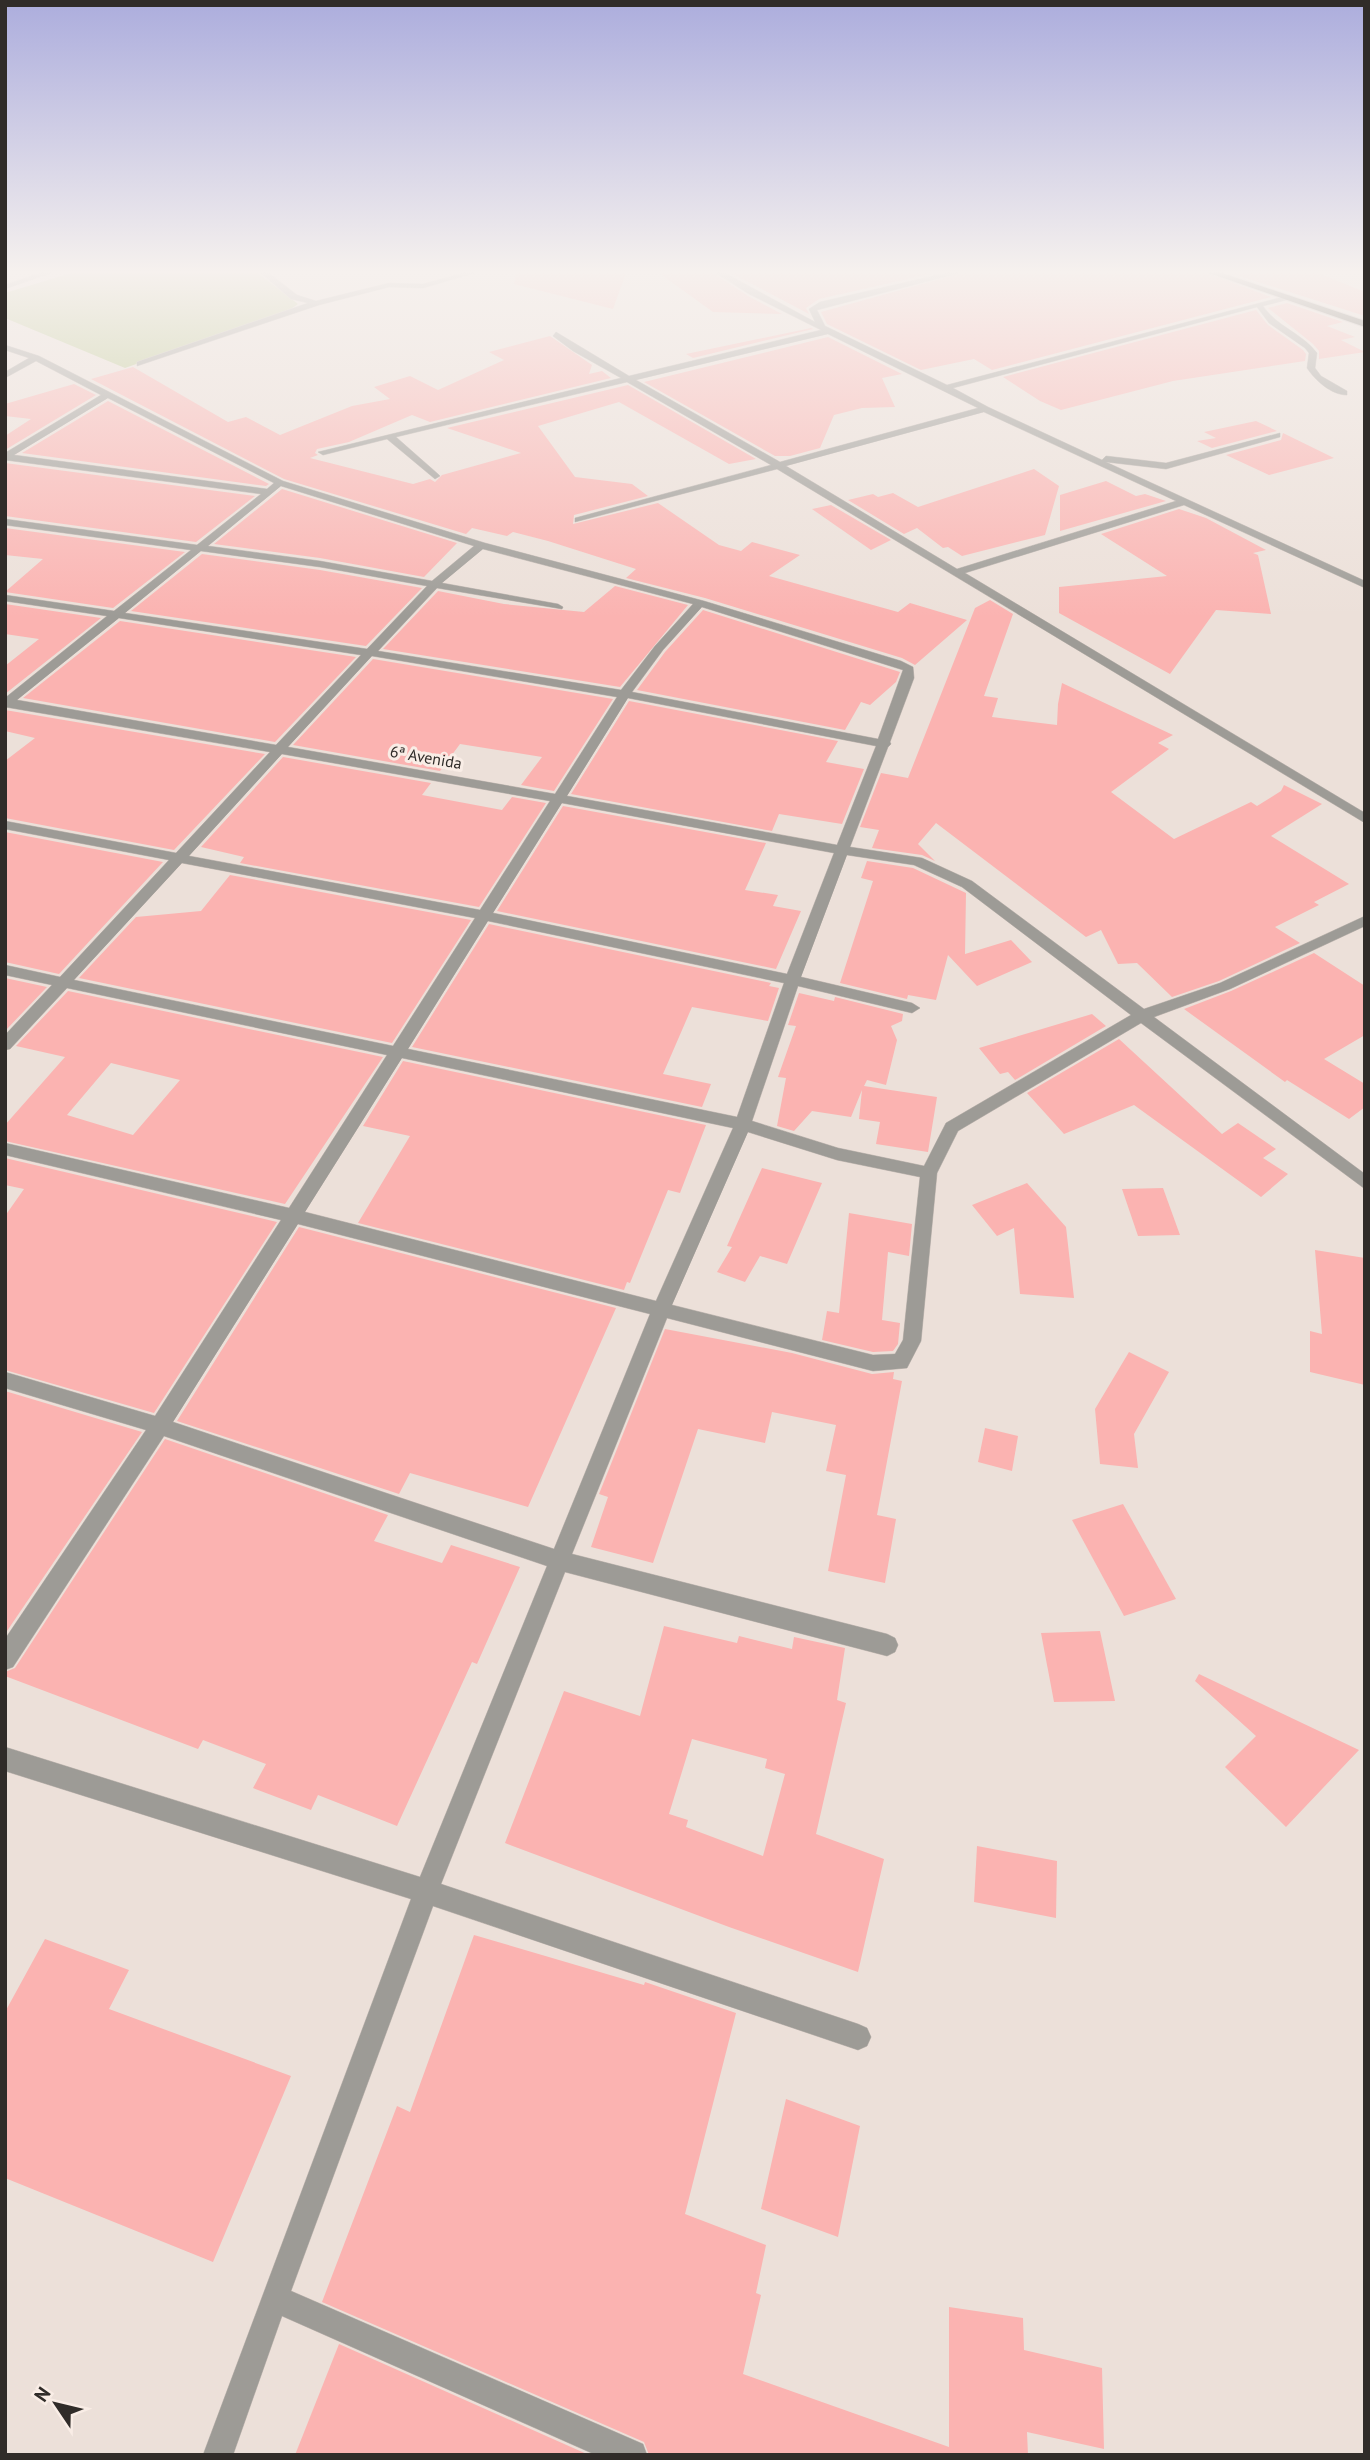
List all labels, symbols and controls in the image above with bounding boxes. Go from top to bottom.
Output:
street label: 6ª Avenida [388,741,464,773]
north arrow [21,2369,91,2439]
text: N [29,2382,55,2406]

